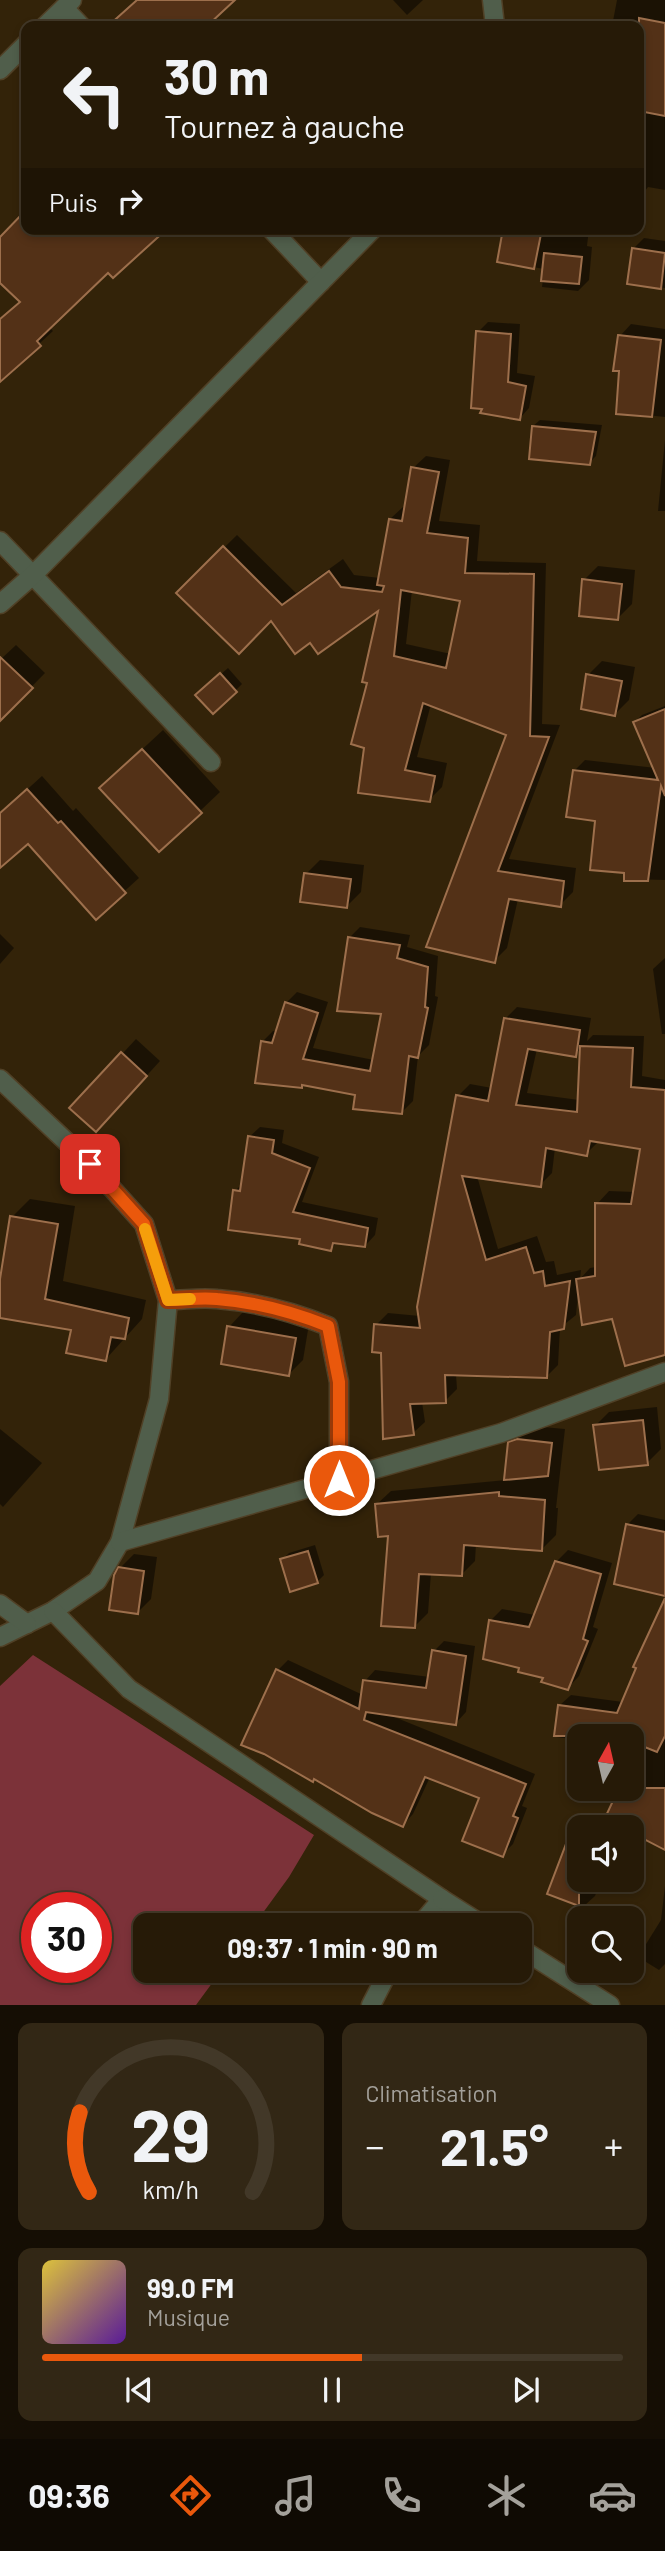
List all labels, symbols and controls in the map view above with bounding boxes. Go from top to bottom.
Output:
text: 30 m [164,46,269,105]
icon: left [49,49,140,140]
text: Tournez à gauche [164,106,405,144]
icon: right [111,182,149,220]
text: Puis [49,186,97,217]
pin [60,1134,120,1194]
icon: arrive [71,1145,109,1183]
position arrow [302,1443,376,1517]
north arrow [567,1724,644,1801]
map controls [567,1724,644,1983]
button: sound [567,1815,644,1892]
speed limit sign: 30 [21,1892,112,1983]
button: search [567,1906,644,1983]
text: 09:37 · 1 min · 90 m [227,1932,438,1963]
text: Climatisation [366,2079,497,2107]
text: 29 [131,2090,210,2178]
text: 21.5° [440,2114,549,2176]
text: − [366,2122,385,2168]
text: + [604,2122,623,2168]
text: km/h [142,2174,199,2204]
text: 99.0 FM [147,2272,234,2303]
text: Musique [147,2303,230,2331]
icon: previous [120,2371,158,2409]
icon: pause [313,2371,351,2409]
icon: next [507,2371,545,2409]
icon: directions [166,2471,215,2520]
icon: music [271,2471,320,2520]
icon: phone [377,2471,426,2520]
icon: climate [482,2471,531,2520]
icon: car [588,2471,637,2520]
text: 09:36 [28,2476,110,2514]

